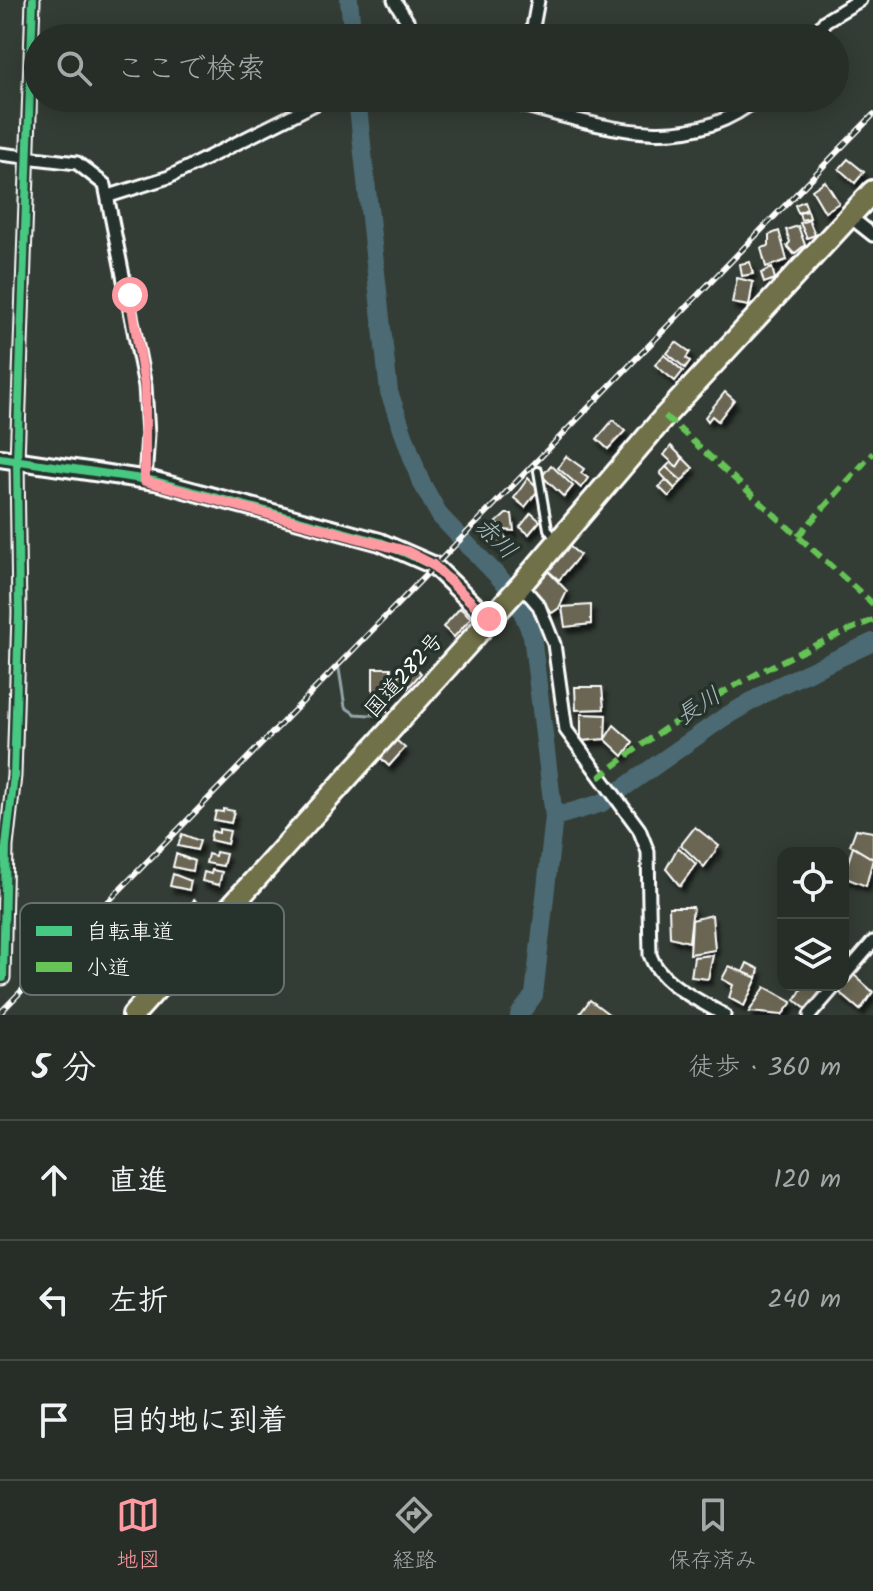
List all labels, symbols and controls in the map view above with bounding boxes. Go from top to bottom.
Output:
search box [24,24,849,112]
icon: search [52,46,96,90]
text: ここで検索 [116,46,266,94]
route start [112,277,148,313]
water label: 赤川 [464,508,526,570]
route end [471,601,507,637]
street label: 国道282号 [357,625,453,727]
water label: 長川 [668,678,730,736]
map controls [777,847,849,991]
button: locate [777,847,849,919]
legend [20,903,284,995]
text: 自転車道 [86,916,174,951]
button: layers [777,919,849,991]
text: 小道 [86,952,130,987]
text: 5 分 [32,1042,96,1096]
text: 徒歩 · 360 m [689,1047,841,1089]
icon: ahead [32,1158,76,1202]
text: 直進 [108,1158,168,1206]
text: 120 m [774,1159,841,1201]
icon: left [32,1278,76,1322]
text: 左折 [108,1278,168,1326]
text: 240 m [767,1279,841,1321]
icon: arrive [32,1398,76,1442]
text: 目的地に到着 [108,1398,288,1446]
tab: 地図 [116,1493,160,1579]
tab: 経路 [392,1493,437,1579]
tab: 保存済み [669,1493,757,1579]

